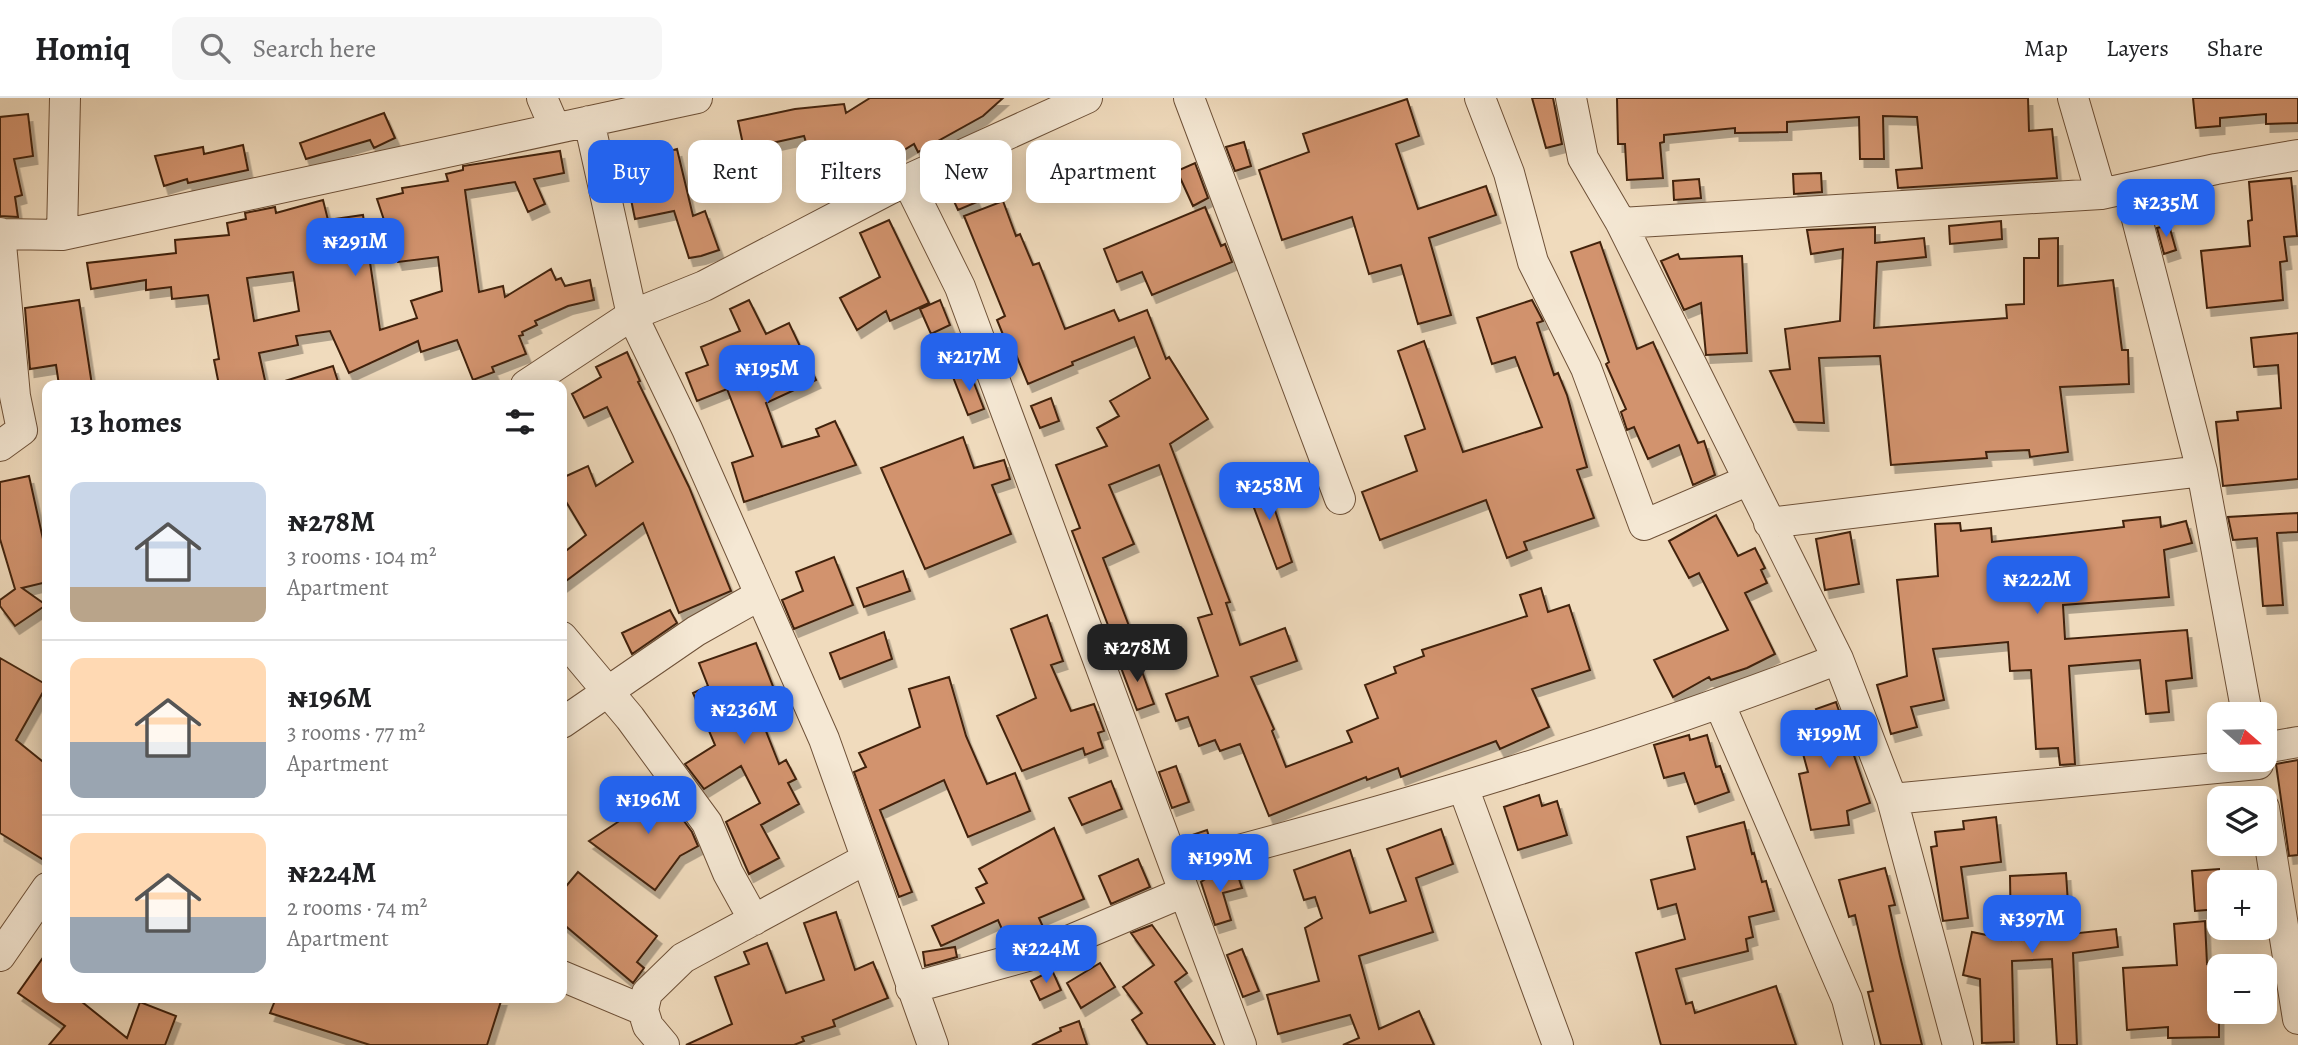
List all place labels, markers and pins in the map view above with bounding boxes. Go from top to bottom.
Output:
pin: ₦235M [2117,180,2215,239]
pin: ₦291M [306,218,404,278]
pin: ₦217M [920,334,1018,393]
pin: ₦195M [718,345,816,405]
pin: ₦258M [1220,462,1318,522]
pin: ₦222M [1988,556,2086,616]
pin: ₦278M [1088,624,1186,684]
pin: ₦236M [695,686,793,746]
pin: ₦199M [1780,710,1878,770]
pin: ₦196M [599,776,697,836]
pin: ₦199M [1171,834,1269,894]
pin: ₦397M [1983,896,2081,955]
pin: ₦224M [997,926,1095,985]

